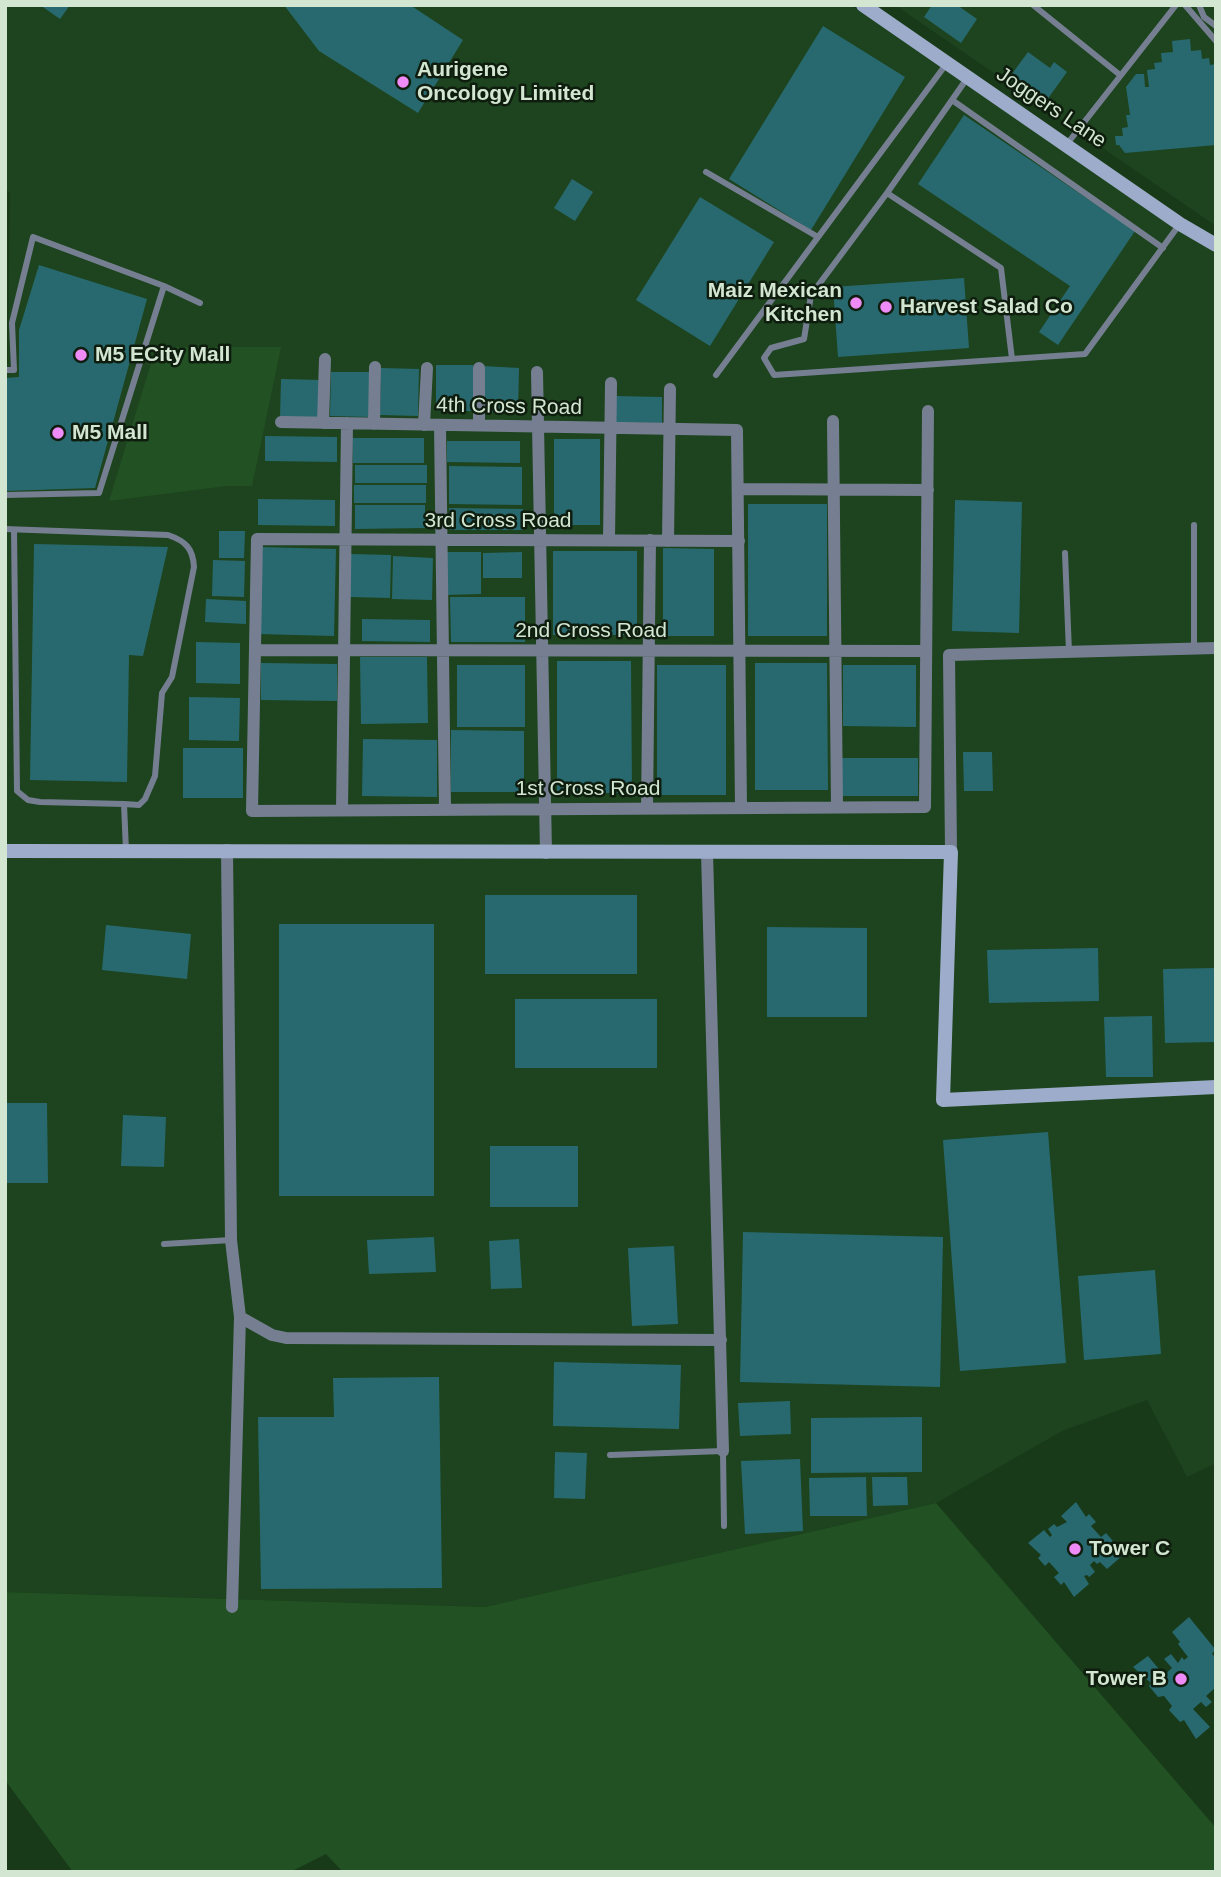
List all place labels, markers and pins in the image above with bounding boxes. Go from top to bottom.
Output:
place label: Aurigene Oncology Limited [417,57,594,107]
marker: Aurigene Oncology Limited [395,74,411,90]
place label: Maiz Mexican Kitchen [708,278,842,328]
place label: Harvest Salad Co [900,294,1073,320]
marker: Maiz Mexican Kitchen [848,295,864,311]
marker: Harvest Salad Co [878,299,894,315]
place label: M5 ECity Mall [95,342,230,368]
marker: M5 ECity Mall [73,347,89,363]
place label: M5 Mall [72,420,148,446]
marker: M5 Mall [50,425,66,441]
place label: Tower C [1089,1536,1170,1562]
marker: Tower C [1067,1541,1083,1557]
place label: Tower B [1086,1666,1167,1692]
marker: Tower B [1173,1671,1189,1687]

